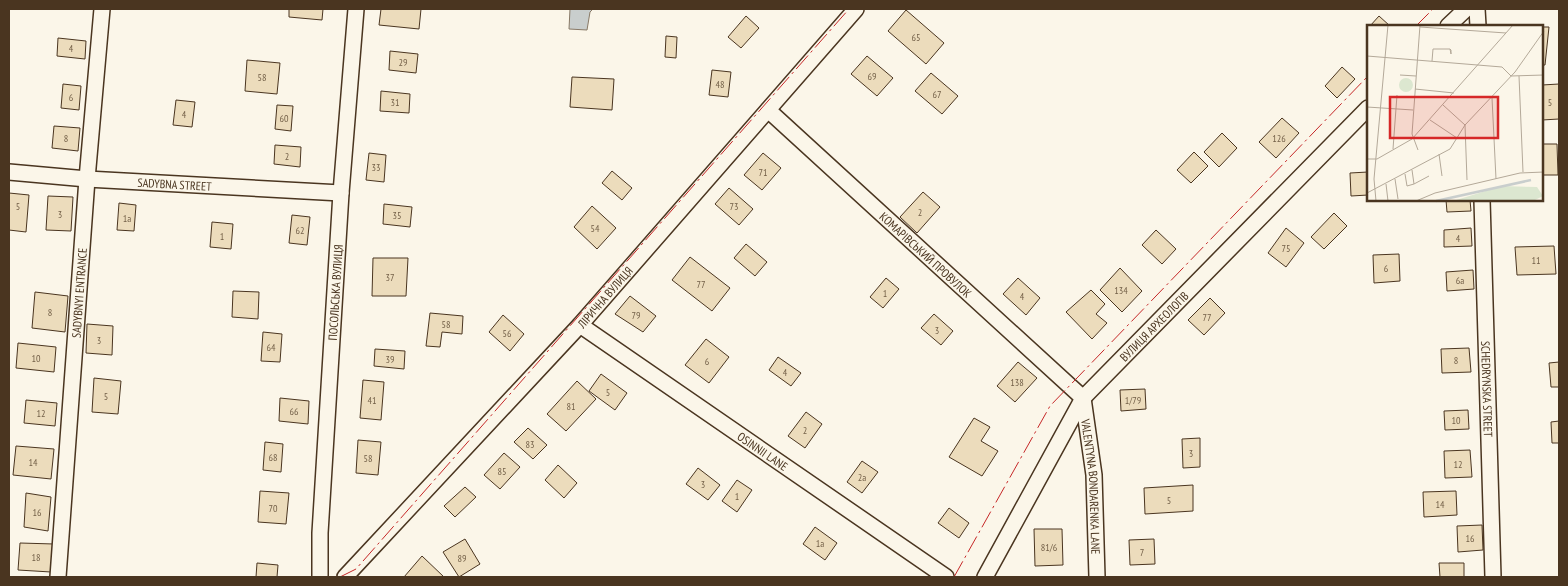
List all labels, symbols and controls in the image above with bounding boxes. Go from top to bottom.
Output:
inset map [1367,25,1543,201]
house number: 65 [912,31,921,44]
house number: 4 [69,42,74,55]
house number: 29 [399,56,408,69]
house number: 69 [868,70,877,83]
house number: 58 [258,71,267,84]
house number: 48 [716,78,725,91]
house number: 67 [933,88,942,101]
house number: 6 [69,91,74,104]
house number: 31 [391,96,400,109]
house number: 5 [1548,96,1552,109]
house number: 4 [182,108,187,121]
house number: 60 [280,112,289,125]
house number: 8 [64,132,68,145]
house number: 126 [1272,132,1286,145]
house number: 2 [285,150,289,163]
house number: 33 [372,161,381,174]
house number: 71 [759,166,768,179]
street label: SADYBNA STREET [137,174,213,193]
house number: 5 [16,200,20,213]
house number: 73 [730,200,739,213]
house number: 2 [918,206,922,219]
house number: 3 [58,208,62,221]
house number: 35 [393,209,402,222]
street label: КОМАРІВСЬКИЙ ПРОВУЛОК [877,209,975,300]
house number: 1а [123,212,131,225]
house number: 54 [591,222,600,235]
house number: 62 [296,224,305,237]
house number: 1 [220,230,224,243]
house number: 4 [1456,232,1461,245]
house number: 75 [1282,242,1291,255]
street label: ПОСОЛЬСЬКА ВУЛИЦЯ [324,244,345,341]
street label: SADYBNYI ENTRANCE [68,247,89,338]
house number: 11 [1532,254,1541,267]
house number: 6 [1384,262,1389,275]
street label: ЛІРИЧНА ВУЛИЦЯ [573,263,635,331]
house number: 37 [386,271,395,284]
house number: 6а [1456,274,1464,287]
house number: 77 [697,278,706,291]
house number: 134 [1114,284,1128,297]
house number: 1 [883,287,887,300]
street label: ВУЛИЦЯ АРХЕОЛОГІВ [1116,288,1192,364]
house number: 4 [1020,290,1025,303]
house number: 8 [48,306,52,319]
house number: 79 [632,309,641,322]
house number: 77 [1203,311,1212,324]
house number: 58 [442,318,451,331]
house number: 3 [935,324,939,337]
house number: 56 [503,327,512,340]
house number: 3 [97,334,101,347]
house number: 64 [267,341,276,354]
street label: SCHEDRYNSKA STREET [1479,341,1496,438]
house number: 10 [32,352,41,365]
house number: 39 [386,353,395,366]
house number: 8 [1454,354,1458,367]
house number: 6 [705,355,710,368]
house number: 4 [783,366,788,379]
house number: 138 [1010,376,1024,389]
house number: 5 [606,386,610,399]
house number: 5 [104,390,108,403]
house number: 41 [368,394,377,407]
house number: 1/79 [1125,394,1141,407]
house number: 81 [567,400,576,413]
house number: 66 [290,405,299,418]
house number: 12 [37,407,46,420]
house number: 10 [1452,414,1461,427]
street label: VALENTYNA BONDARENKA LANE [1078,417,1104,555]
house number: 2 [803,424,807,437]
street label: OSINNII LANE [735,428,791,474]
house number: 83 [526,438,535,451]
house number: 3 [1189,447,1193,460]
house number: 68 [269,451,278,464]
house number: 58 [364,452,373,465]
house number: 14 [29,456,38,469]
house number: 12 [1454,458,1463,471]
house number: 85 [498,465,507,478]
house number: 2а [858,471,866,484]
house number: 3 [701,478,705,491]
house number: 1 [735,490,739,503]
house number: 5 [1167,494,1171,507]
house number: 14 [1436,498,1445,511]
house number: 70 [269,502,278,515]
house number: 16 [33,506,42,519]
house number: 16 [1466,532,1475,545]
house number: 1а [816,537,824,550]
house number: 81/6 [1041,541,1058,554]
house number: 7 [1140,546,1144,559]
house number: 18 [32,551,41,564]
house number: 89 [458,552,467,565]

